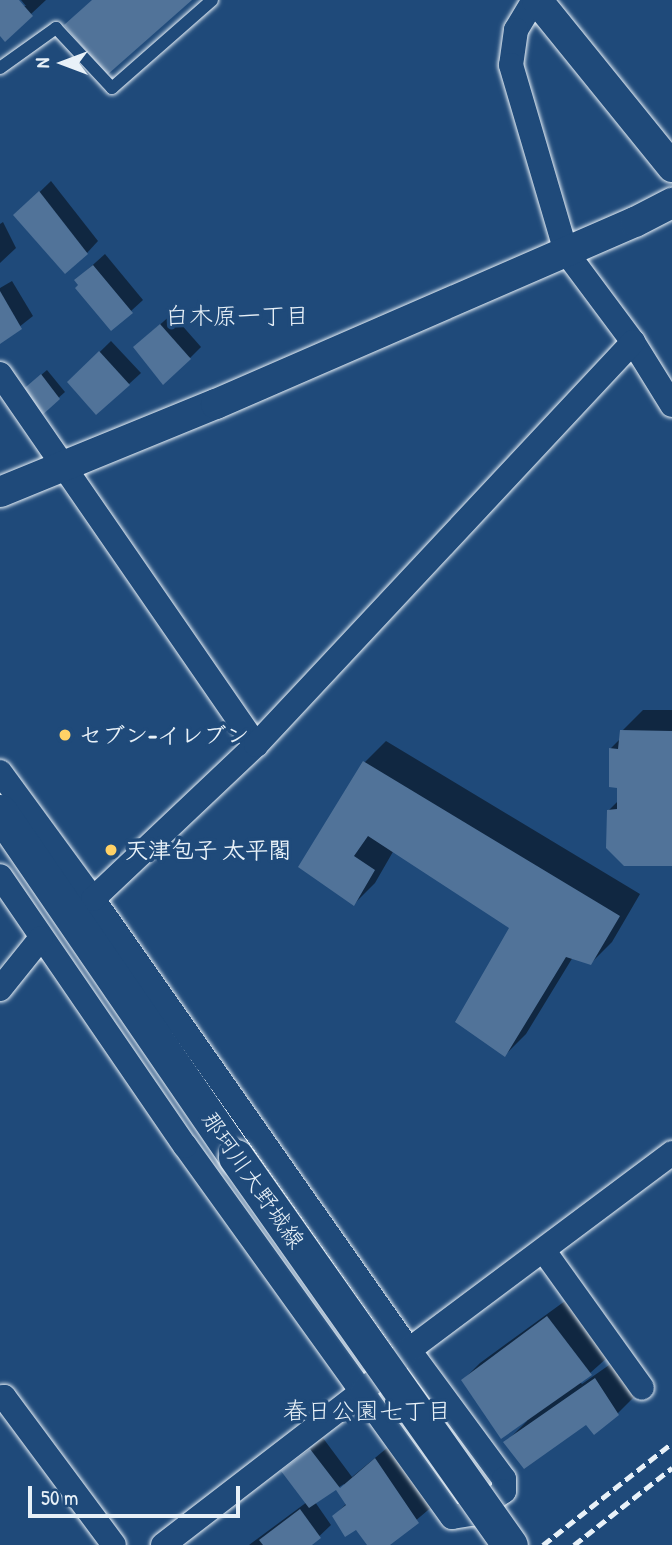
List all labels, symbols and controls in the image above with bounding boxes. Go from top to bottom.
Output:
north arrow [28,28,98,98]
text: N [29,58,55,68]
district label: 白木原一丁目 [165,302,309,330]
place label: セブン-イレブン [79,721,249,749]
marker: セブン-イレブン [57,727,73,743]
place label: 天津包子 太平閣 [125,836,291,864]
marker: 天津包子 太平閣 [103,842,119,858]
street label: 那珂川大野城線 [196,1106,310,1254]
district label: 春日公園七丁目 [283,1397,451,1425]
scale bar [32,1472,243,1516]
text: 50 m [41,1483,78,1512]

